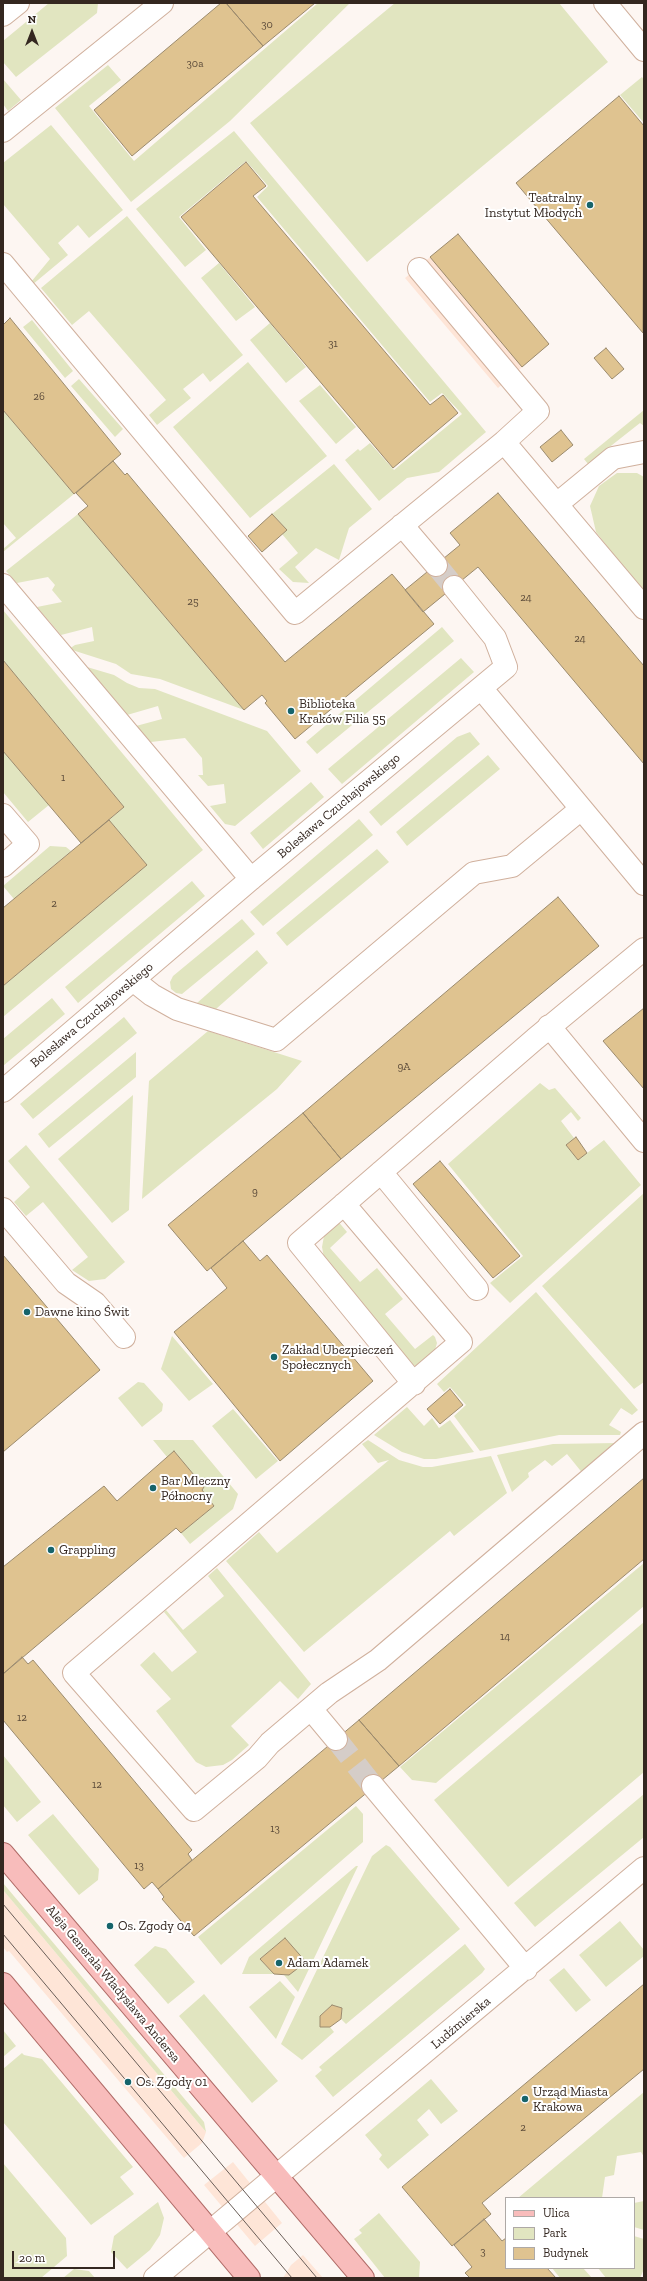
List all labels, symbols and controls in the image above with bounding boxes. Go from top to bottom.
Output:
north arrow [12,12,52,52]
text: N [28,13,36,26]
house number: 30 [261,18,273,32]
house number: 30a [186,57,204,71]
place label: Teatralny Instytut Młodych [485,190,582,221]
marker: Teatralny Instytut Młodych [585,200,595,210]
house number: 31 [328,337,338,351]
house number: 26 [33,390,45,404]
house number: 24 [520,591,532,605]
house number: 25 [187,595,199,609]
house number: 24 [574,632,586,646]
place label: Biblioteka Kraków Filia 55 [299,696,386,727]
marker: Biblioteka Kraków Filia 55 [286,706,296,716]
street label: Bolesława Czuchajowskiego [274,750,404,862]
house number: 1 [61,771,65,785]
house number: 2 [51,897,57,911]
street label: Bolesława Czuchajowskiego [27,959,157,1071]
house number: 9A [398,1060,410,1074]
house number: 9 [252,1185,258,1199]
place label: Dawne kino Świt [35,1304,129,1320]
marker: Dawne kino Świt [22,1307,32,1317]
place label: Zakład Ubezpieczeń Społecznych [282,1342,393,1373]
marker: Zakład Ubezpieczeń Społecznych [269,1352,279,1362]
place label: Bar Mleczny Północny [161,1473,230,1504]
marker: Bar Mleczny Północny [148,1483,158,1493]
place label: Grappling [59,1542,116,1558]
marker: Grappling [46,1545,56,1555]
house number: 14 [500,1630,510,1644]
house number: 12 [17,1711,27,1725]
house number: 12 [92,1778,102,1792]
house number: 13 [270,1822,280,1836]
house number: 13 [134,1859,144,1873]
street label: Aleja Generała Władysława Andersa [43,1902,183,2066]
place label: Os. Zgody 04 [118,1918,191,1934]
marker: Os. Zgody 04 [105,1921,115,1931]
place label: Adam Adamek [287,1955,369,1971]
marker: Adam Adamek [274,1958,284,1968]
street label: Ludźmierska [428,1994,494,2052]
place label: Os. Zgody 01 [136,2074,207,2090]
marker: Os. Zgody 01 [123,2077,133,2087]
place label: Urząd Miasta Krakowa [533,2084,608,2115]
marker: Urząd Miasta Krakowa [520,2094,530,2104]
house number: 2 [520,2121,526,2135]
legend [505,2197,635,2269]
text: Ulica [543,2206,570,2220]
text: Park [543,2226,567,2240]
scale bar [14,2243,117,2269]
house number: 3 [480,2245,486,2259]
text: Budynek [543,2246,588,2260]
text: 20 m [19,2251,45,2265]

